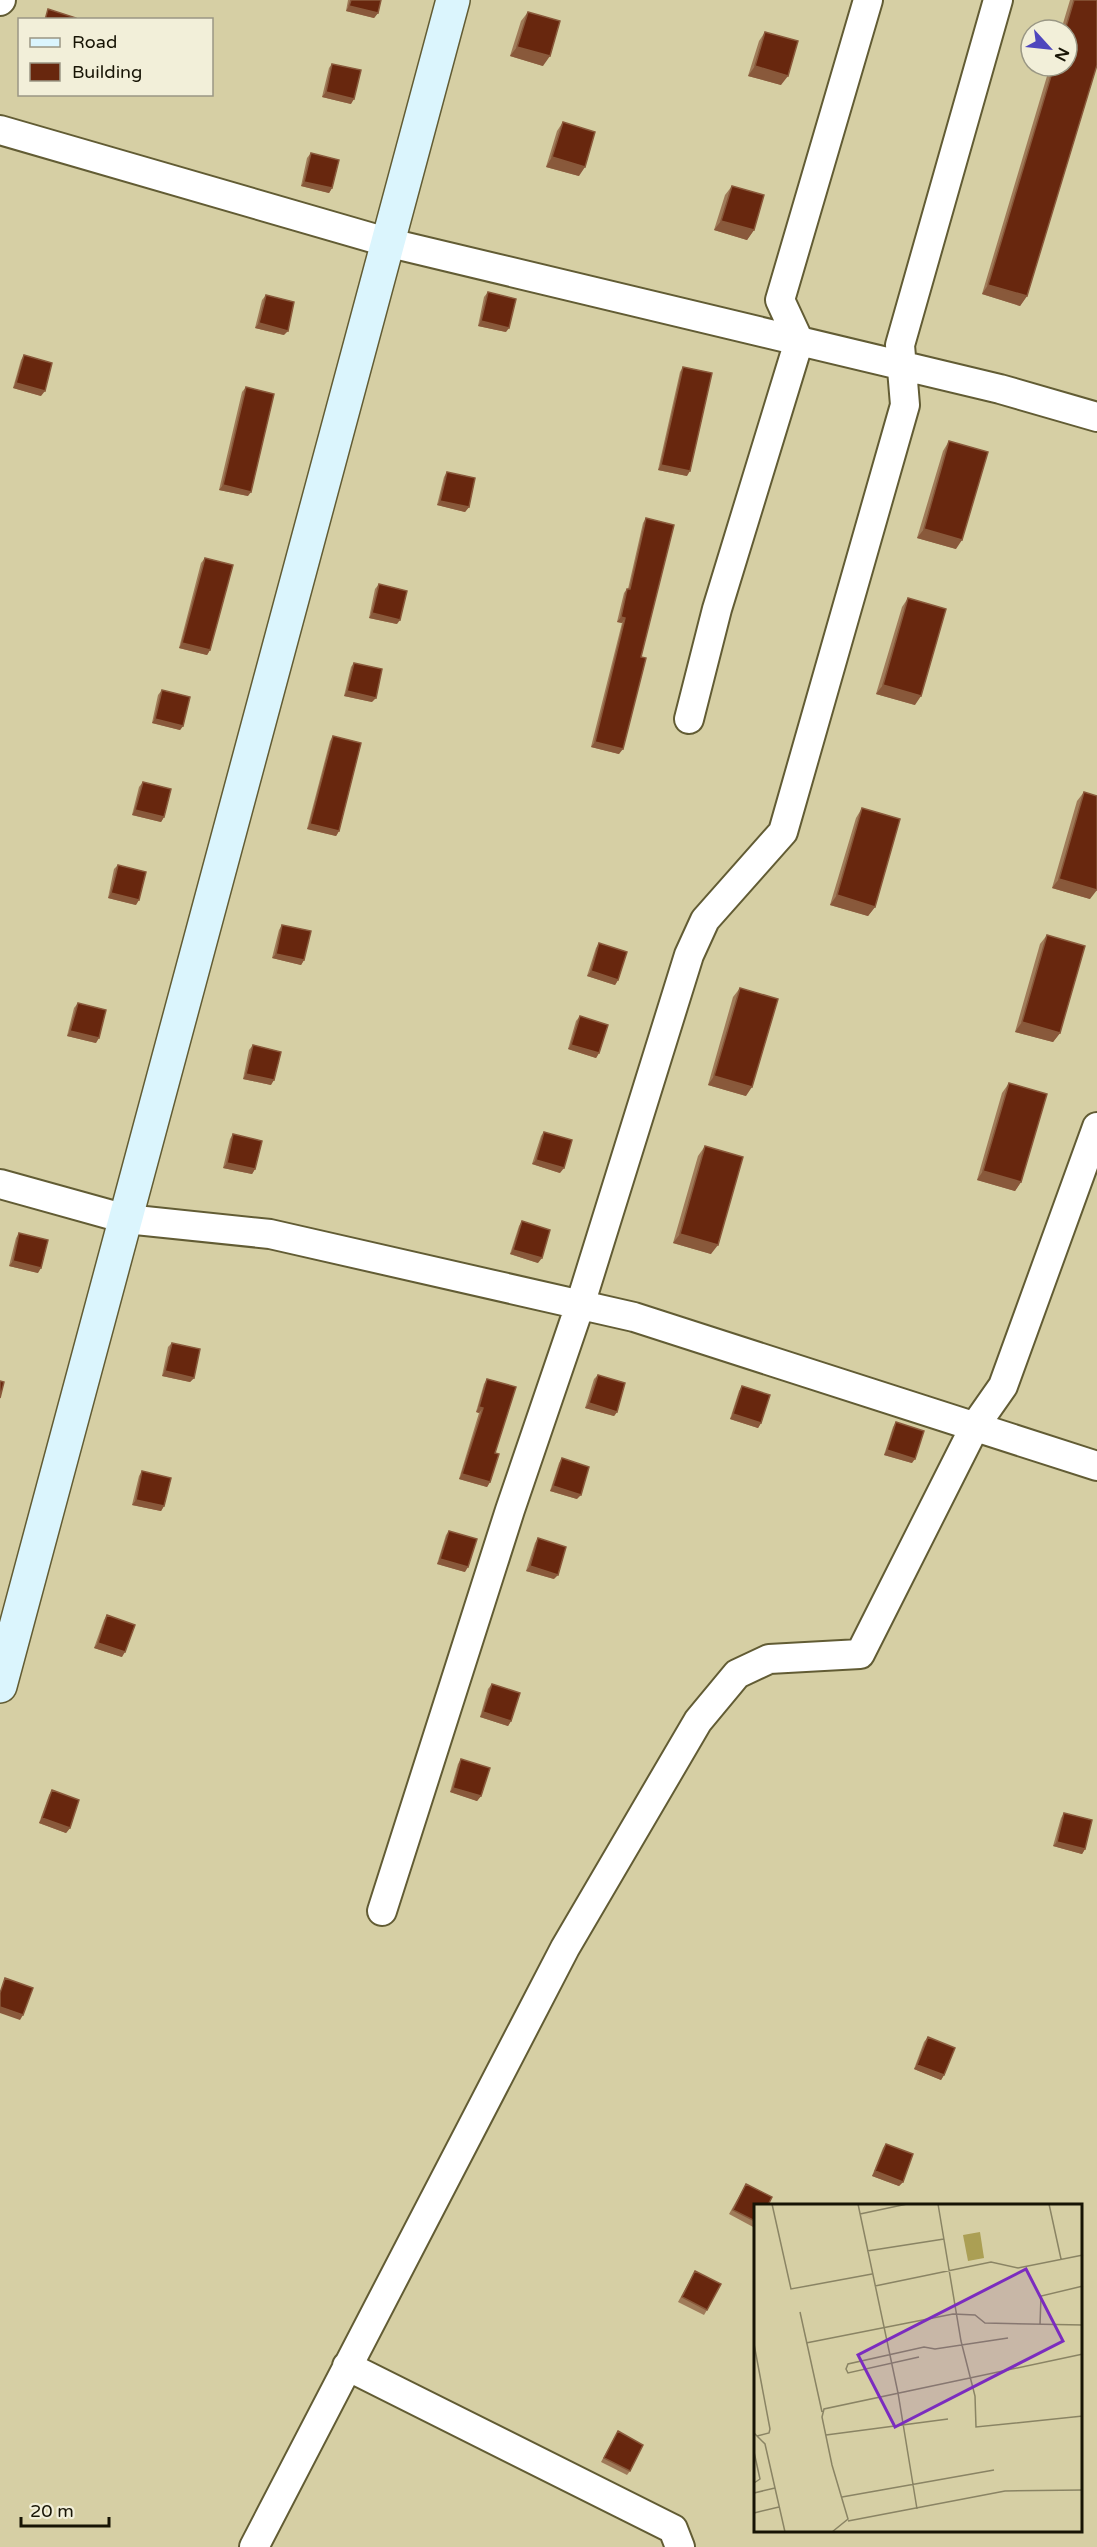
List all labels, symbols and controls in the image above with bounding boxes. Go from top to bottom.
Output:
legend [18,18,213,96]
north arrow [1019,18,1079,78]
text: Road [72,31,117,53]
text: N [1050,44,1073,65]
text: Building [72,61,142,83]
inset map [754,2204,1082,2532]
scale bar [21,2490,110,2528]
text: 20 m [30,2500,74,2522]

